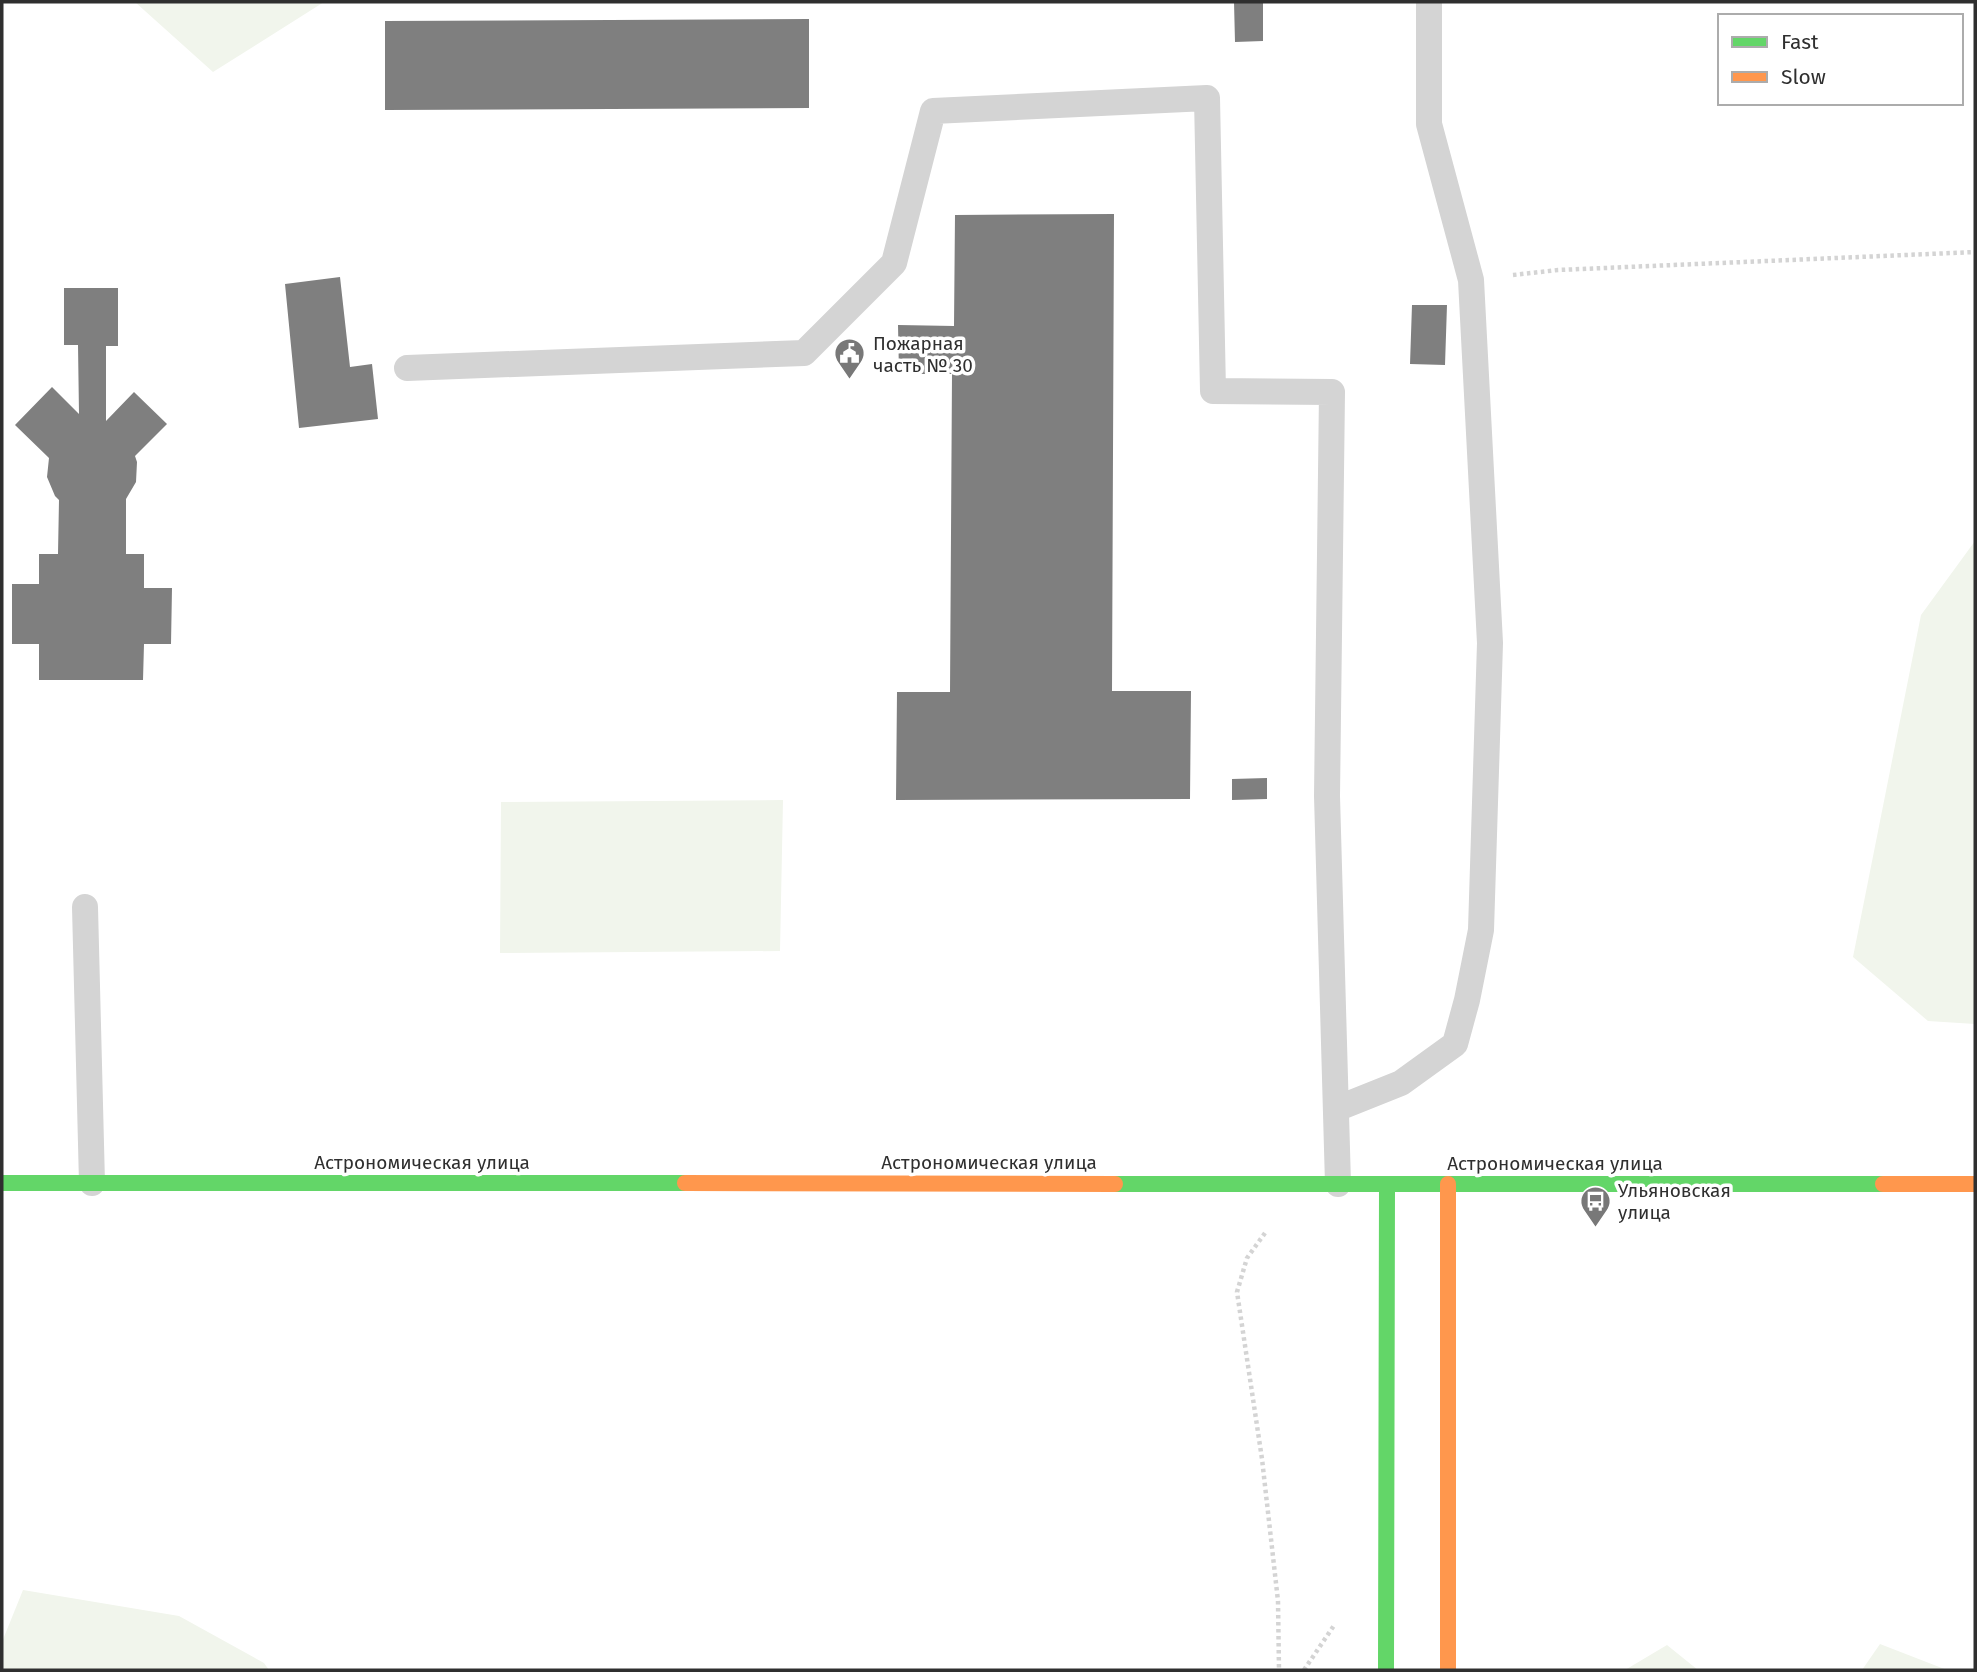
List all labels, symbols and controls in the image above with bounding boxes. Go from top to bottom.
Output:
legend [1718,14,1963,105]
text: Fast [1781,29,1819,55]
text: Slow [1781,64,1826,90]
place label: Пожарная часть № 30 [873,332,973,377]
public building icon: Пожарная часть № 30 [833,337,867,381]
street label: Астрономическая улица [314,1151,530,1174]
street label: Астрономическая улица [881,1151,1097,1174]
street label: Астрономическая улица [1447,1152,1663,1175]
place label: Ульяновская улица [1618,1179,1731,1224]
bus stop icon: Ульяновская улица [1578,1184,1612,1228]

